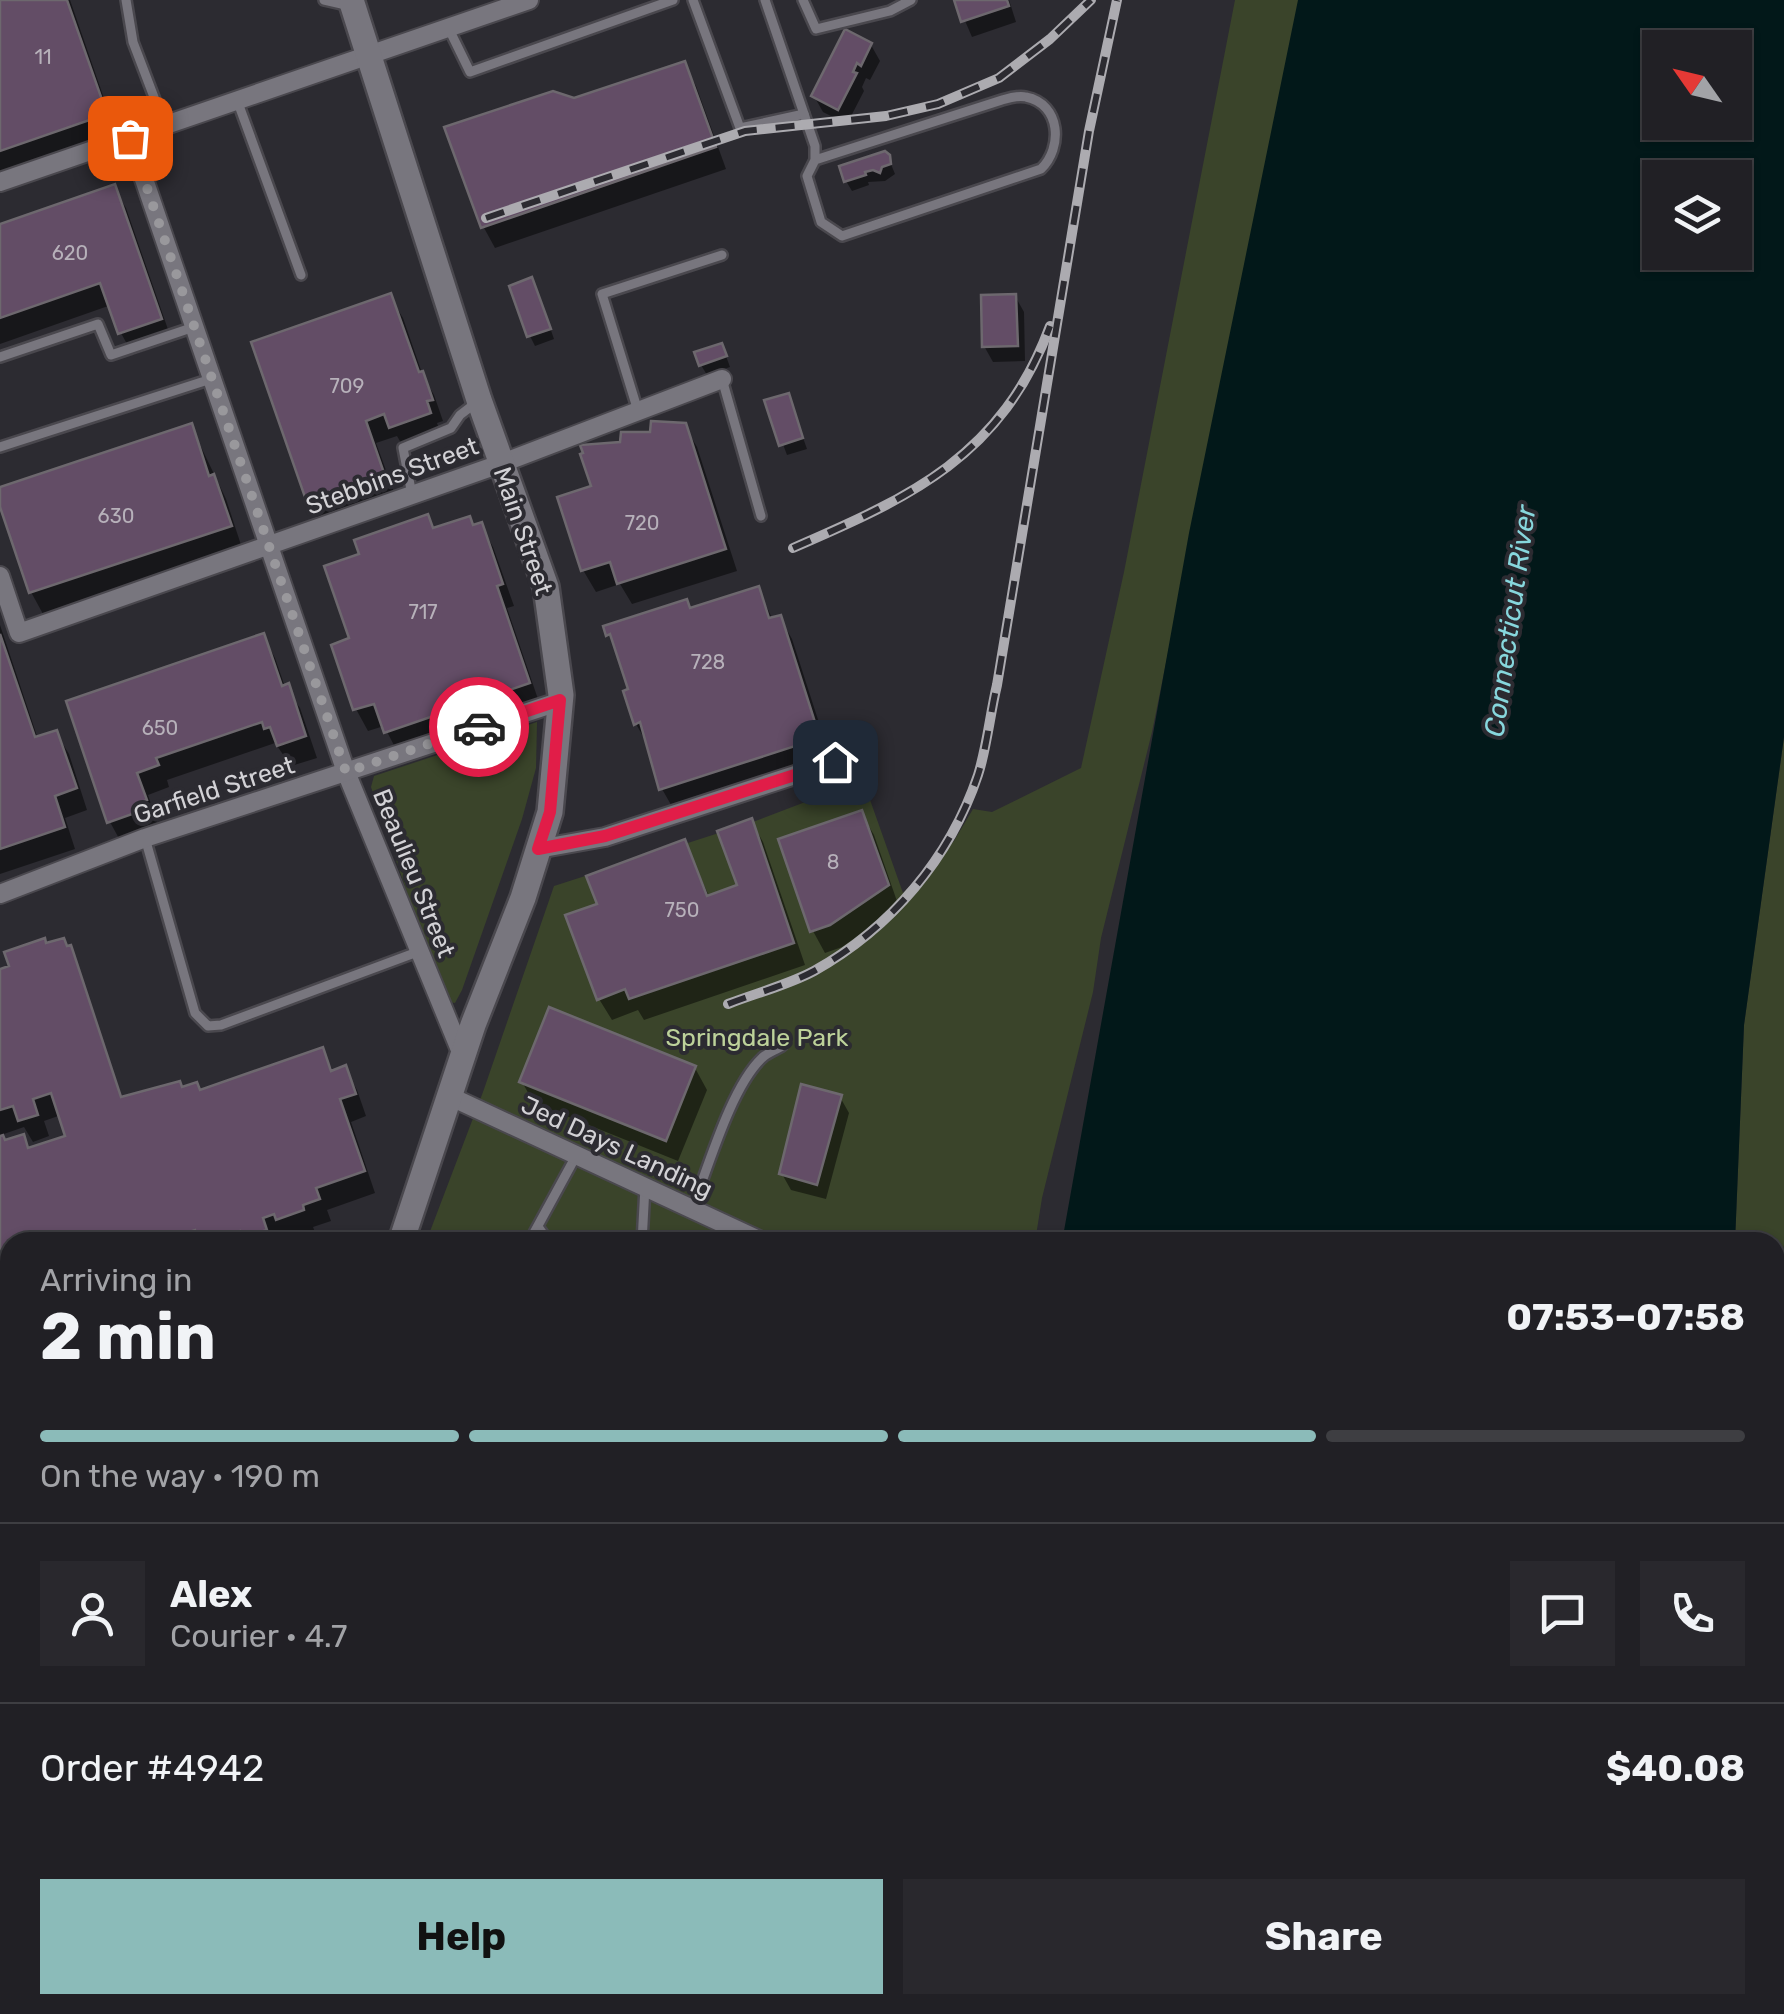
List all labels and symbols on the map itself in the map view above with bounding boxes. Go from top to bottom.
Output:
north arrow [1642,30,1752,140]
house number: 11 [34,45,52,69]
pin [88,96,173,181]
house number: 620 [52,241,88,265]
house number: 709 [330,374,364,398]
street label: Stebbins Street [302,431,482,521]
street label: Main Street [488,463,558,599]
water label: Connecticut River [1477,502,1543,739]
house number: 630 [98,504,134,528]
house number: 720 [625,511,659,535]
house number: 717 [408,600,438,624]
house number: 728 [691,650,725,674]
courier [429,677,529,777]
house number: 650 [142,716,178,740]
pin [793,720,878,805]
street label: Garfield Street [130,750,298,830]
street label: Beaulieu Street [367,785,461,962]
house number: 8 [827,850,839,874]
house number: 750 [665,898,699,922]
park label: Springdale Park [666,1023,849,1052]
street label: Jed Days Landing [517,1090,717,1204]

